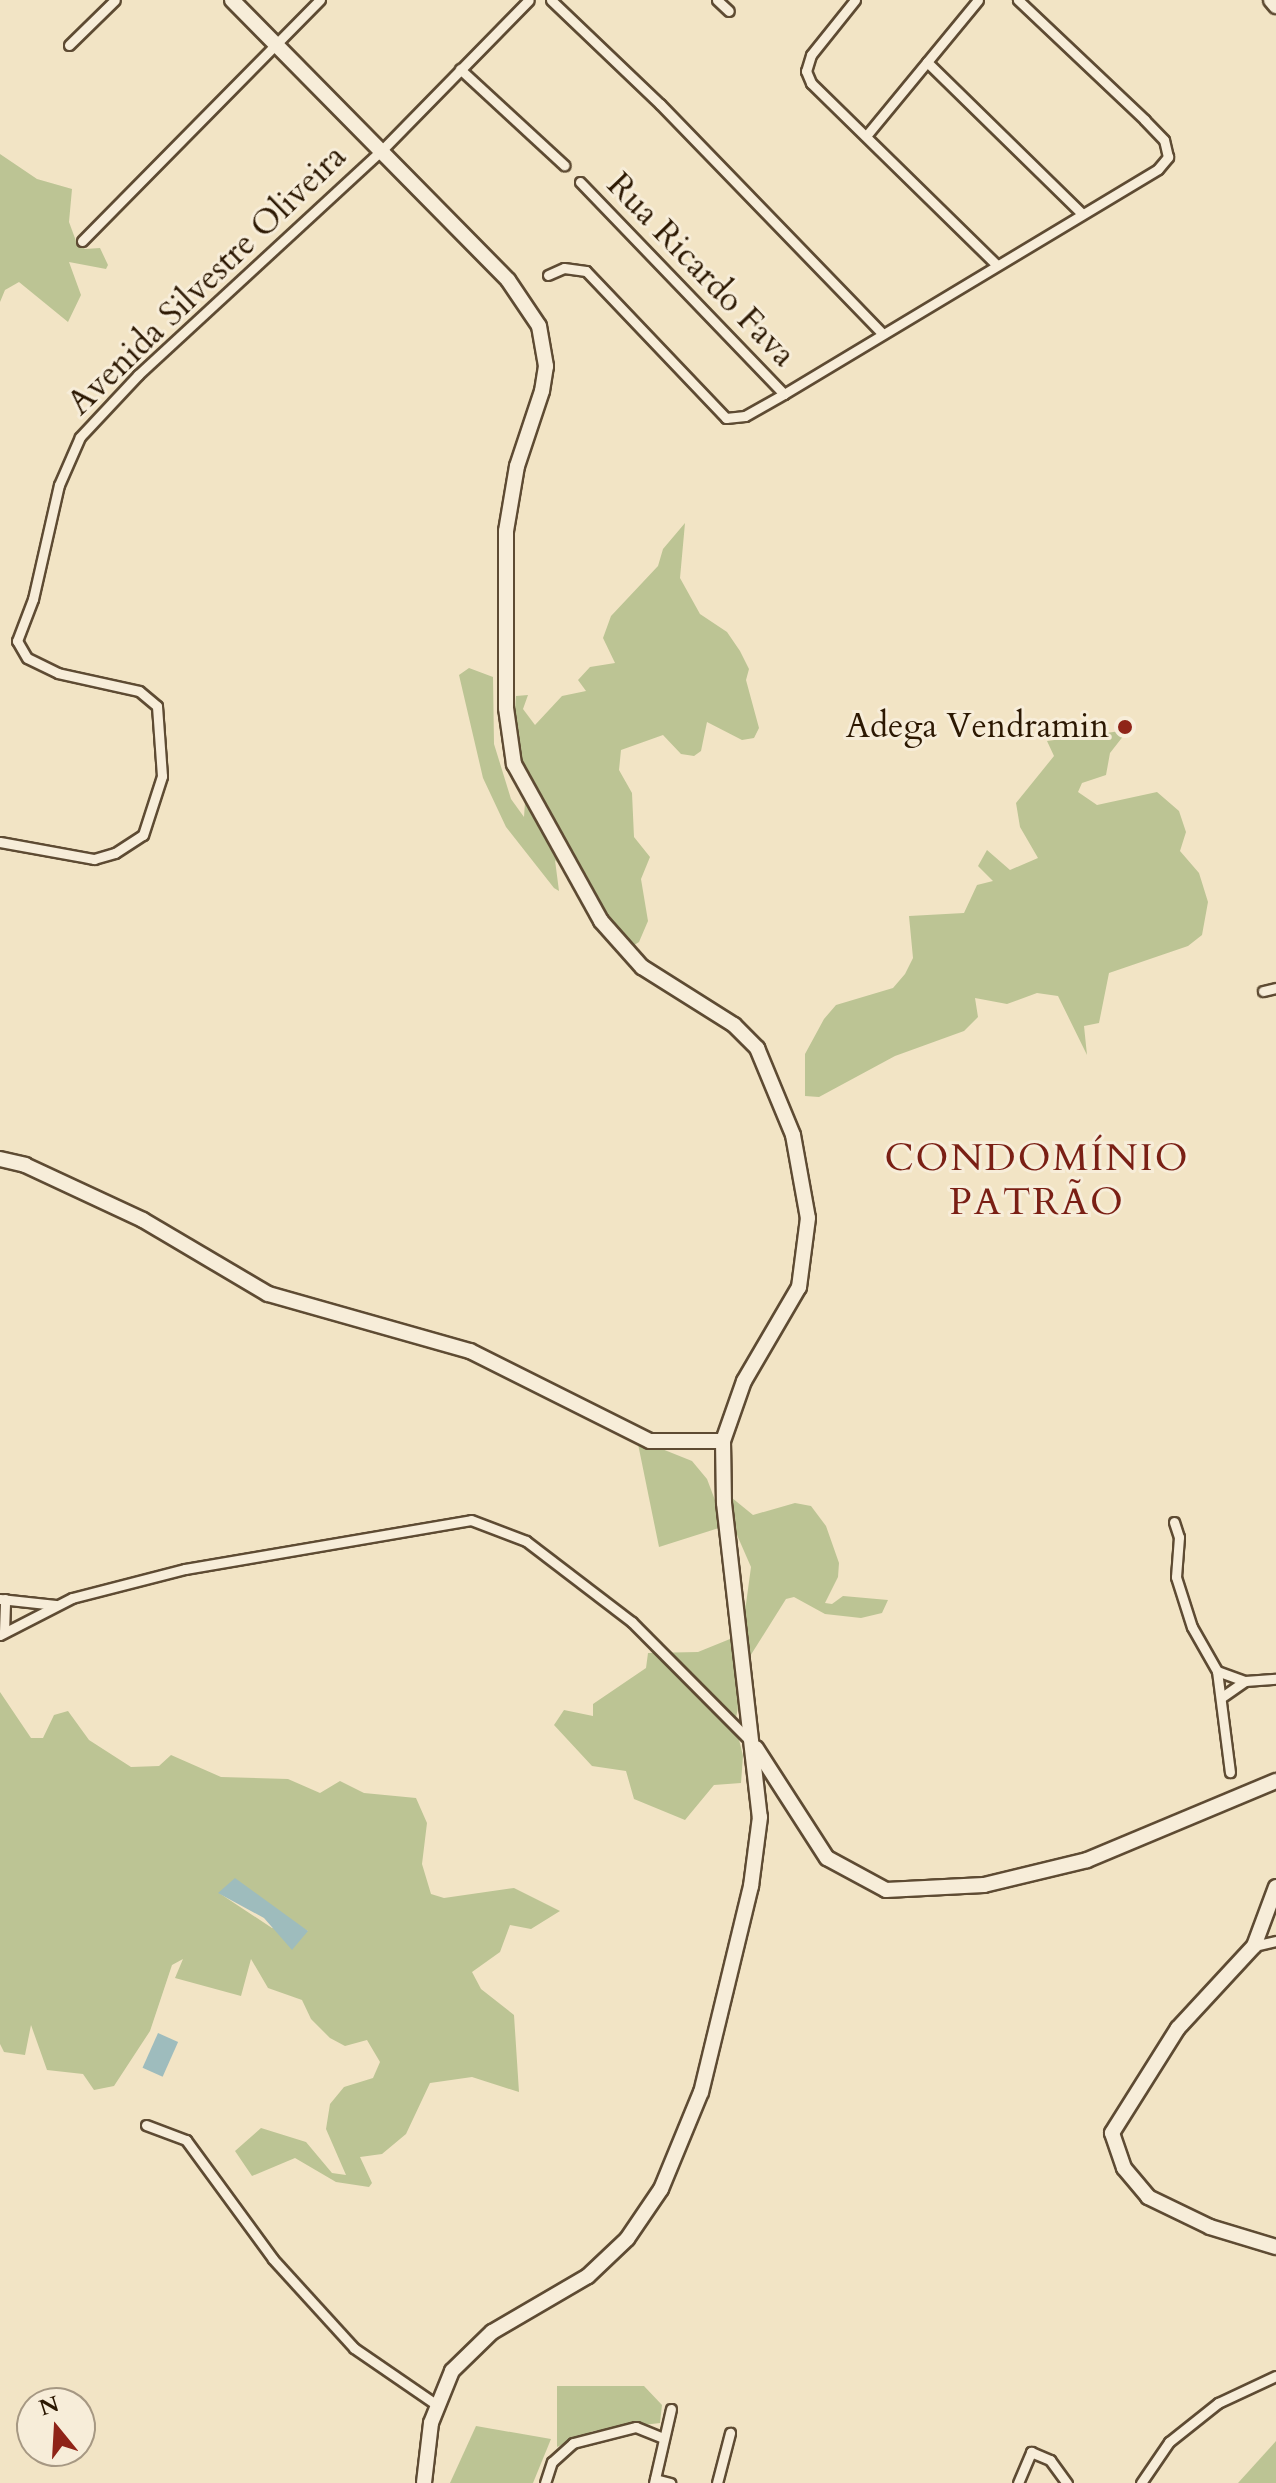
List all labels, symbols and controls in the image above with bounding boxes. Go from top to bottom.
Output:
street label: Avenida Silvestre Oliveira [59,136,355,424]
street label: Rua Ricardo Fava [598,165,804,375]
place label: Adega Vendramin [846,707,1109,747]
marker: Adega Vendramin [1116,718,1134,736]
district label: CONDOMÍNIO PATRÃO [884,1136,1190,1226]
north arrow [16,2387,96,2467]
text: N [35,2389,63,2423]

